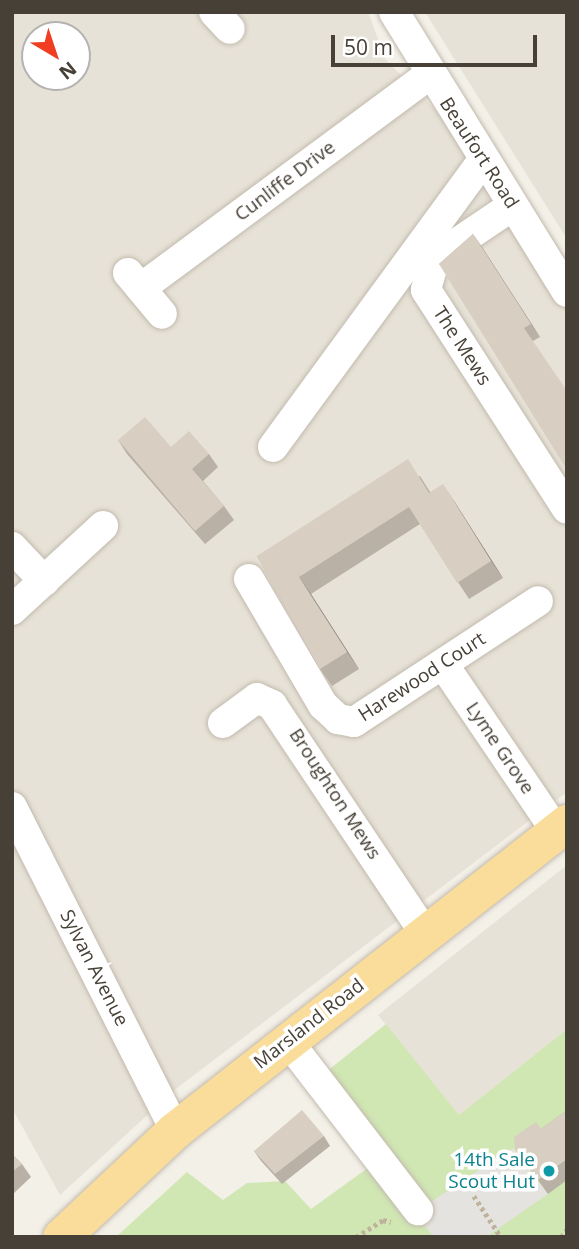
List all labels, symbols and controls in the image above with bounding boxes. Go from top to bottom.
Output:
north arrow [21,21,91,91]
scale bar [334,21,540,65]
text: 50 m [344,33,393,61]
text: N [54,56,82,86]
street label: Beaufort Road [435,93,523,213]
street label: Cunliffe Drive [230,136,340,226]
street label: The Mews [428,302,496,390]
street label: Harewood Court [354,627,490,727]
street label: Lyme Grove [461,698,539,798]
street label: Broughton Mews [284,724,386,864]
street label: Sylvan Avenue [55,906,133,1030]
street label: Marsland Road [249,974,369,1074]
place label: 14th Sale Scout Hut [448,1149,535,1193]
marker: 14th Sale Scout Hut [541,1163,557,1179]

